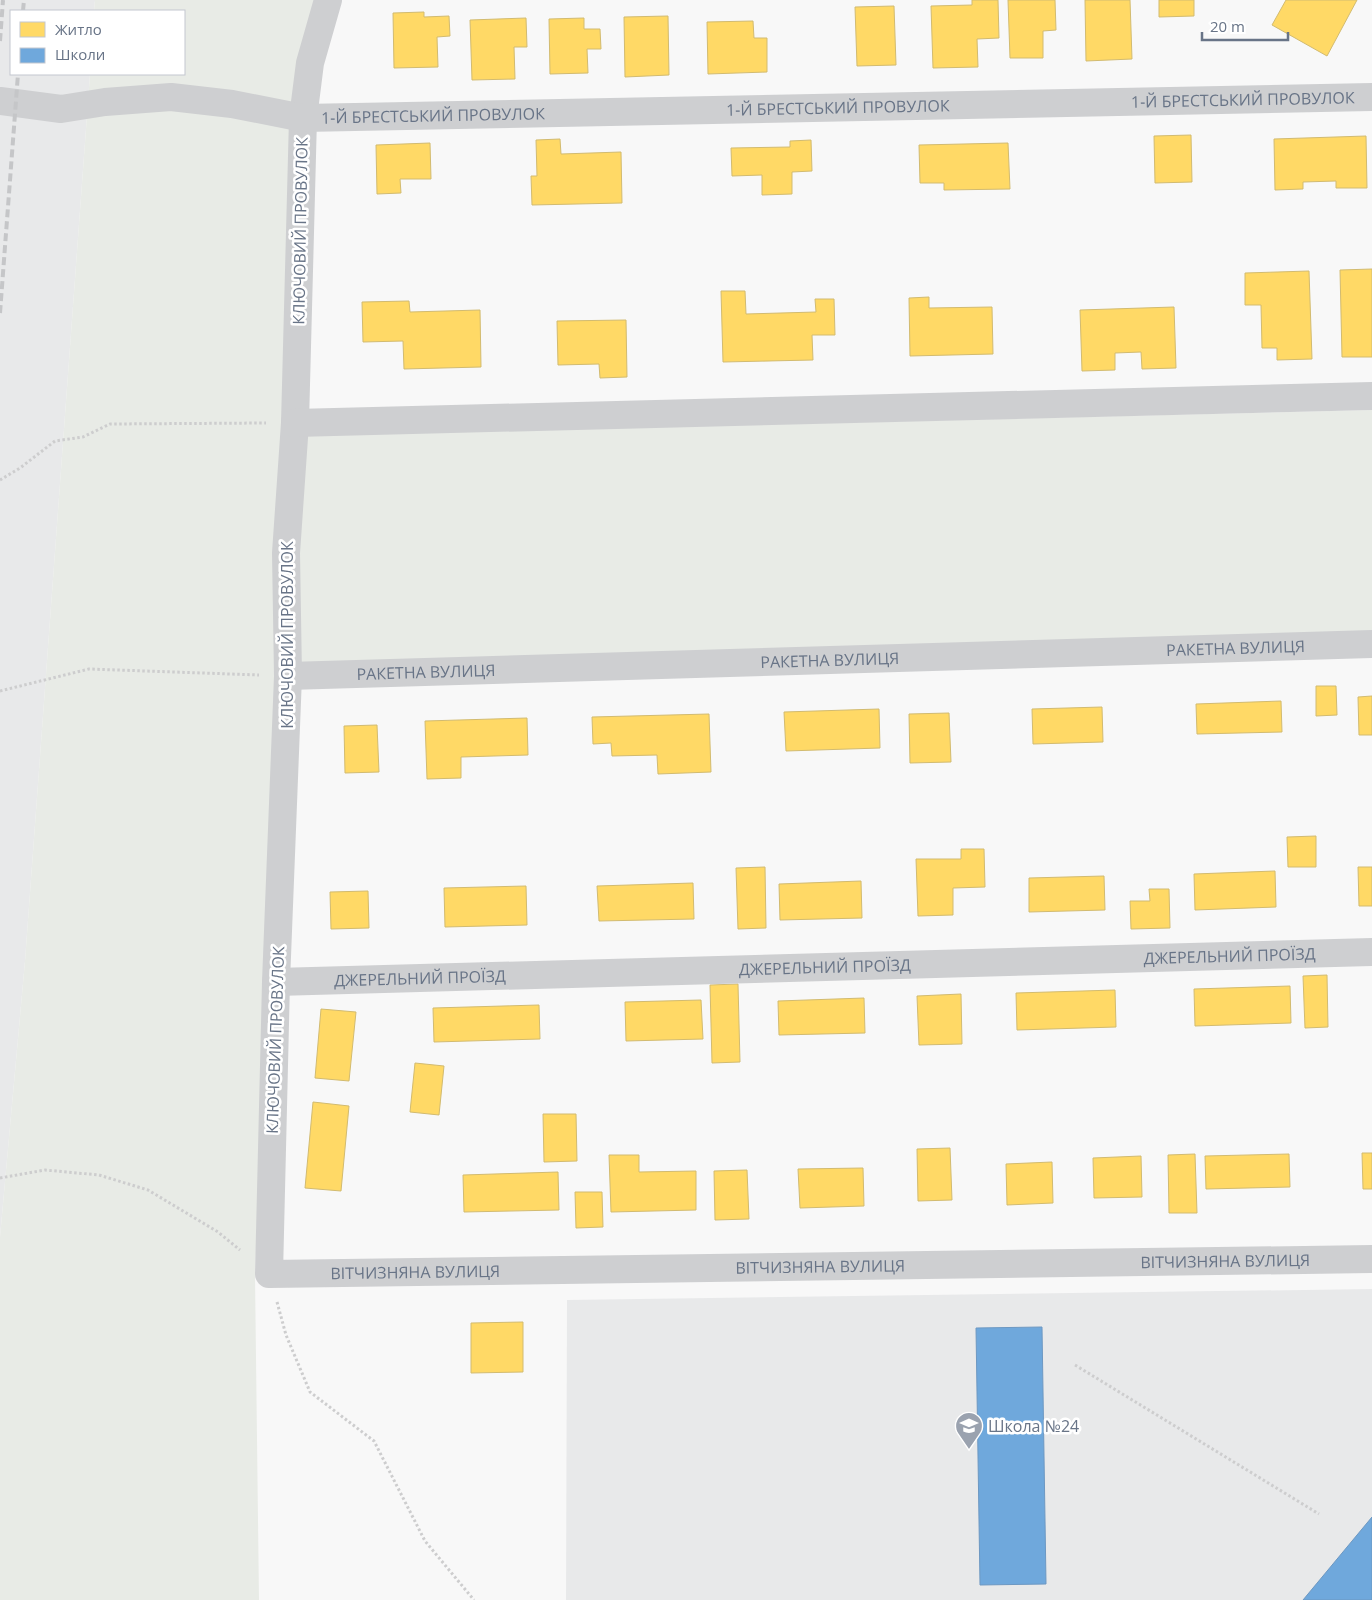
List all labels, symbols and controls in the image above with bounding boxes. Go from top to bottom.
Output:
legend [10,10,185,75]
scale bar [1202,10,1288,42]
text: 20 m [1210,16,1245,36]
text: Житло [55,19,102,39]
text: Школи [55,44,105,64]
street label: 1-Й БРЕСТСЬКИЙ ПРОВУЛОК [1131,86,1355,113]
street label: 1-Й БРЕСТСЬКИЙ ПРОВУЛОК [726,94,950,121]
street label: 1-Й БРЕСТСЬКИЙ ПРОВУЛОК [321,102,545,129]
street label: КЛЮЧОВИЙ ПРОВУЛОК [287,137,313,325]
street label: КЛЮЧОВИЙ ПРОВУЛОК [276,541,298,729]
street label: РАКЕТНА ВУЛИЦЯ [1166,635,1305,661]
street label: РАКЕТНА ВУЛИЦЯ [760,647,899,673]
street label: РАКЕТНА ВУЛИЦЯ [356,659,496,685]
street label: ДЖЕРЕЛЬНИЙ ПРОЇЗД [1143,943,1316,969]
street label: КЛЮЧОВИЙ ПРОВУЛОК [261,946,289,1134]
street label: ДЖЕРЕЛЬНИЙ ПРОЇЗД [739,954,911,980]
street label: ДЖЕРЕЛЬНИЙ ПРОЇЗД [334,965,506,991]
street label: ВІТЧИЗНЯНА ВУЛИЦЯ [1140,1249,1310,1273]
street label: ВІТЧИЗНЯНА ВУЛИЦЯ [735,1254,905,1279]
street label: ВІТЧИЗНЯНА ВУЛИЦЯ [330,1260,500,1284]
school or university icon: Школа №24 [954,1411,984,1450]
place label: Школа №24 [988,1415,1079,1437]

